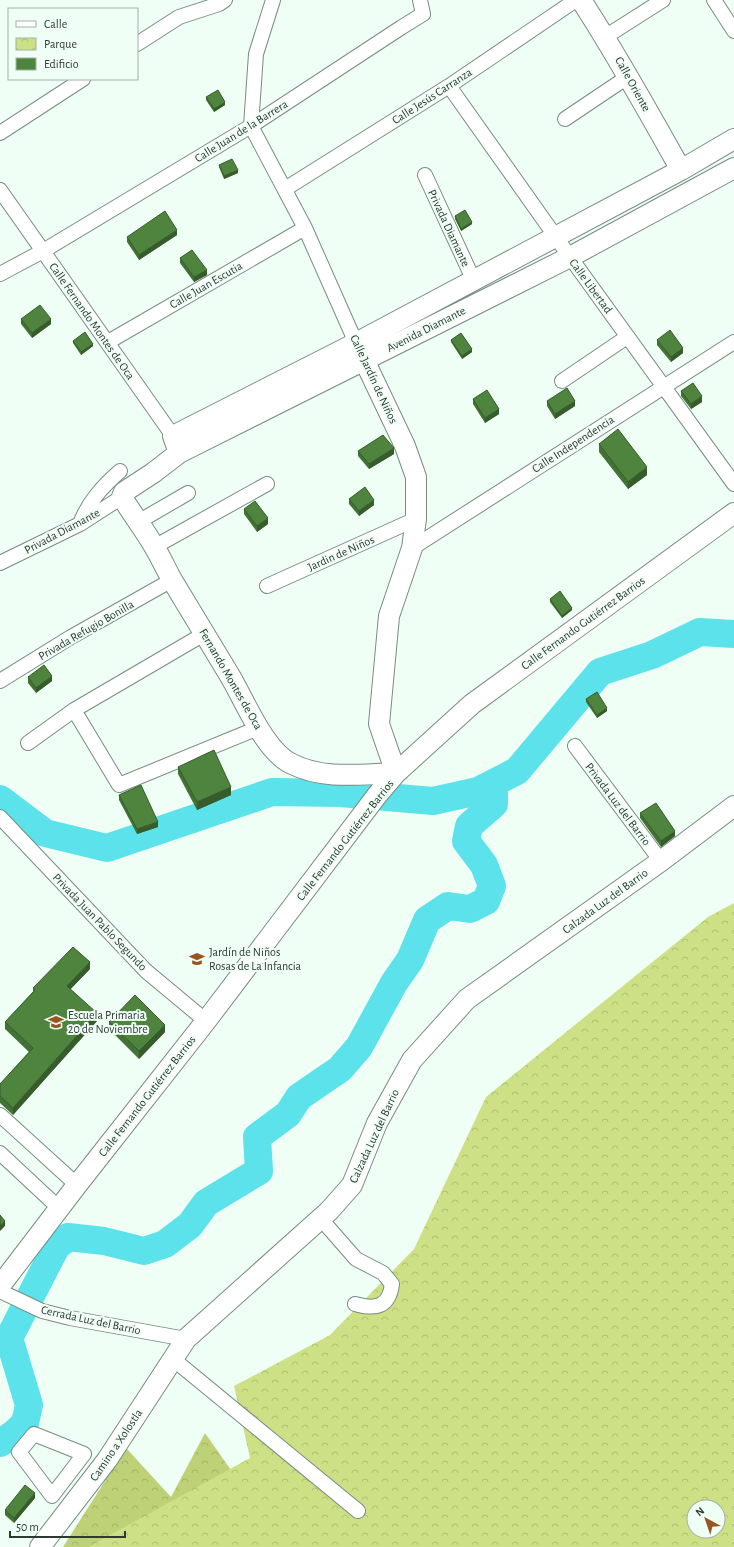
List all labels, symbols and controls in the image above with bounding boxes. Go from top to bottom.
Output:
legend [8,8,138,80]
text: Calle [44,18,67,30]
text: Parque [44,38,77,50]
street label: Calle Oriente [613,55,653,113]
text: Edificio [44,58,79,70]
street label: Calle Jesús Carranza [390,66,474,126]
street label: Calle Juan de la Barrera [192,97,290,164]
street label: Privada Diamante [426,188,472,268]
street label: Calle Libertad [567,256,615,316]
street label: Calle Juan Escutia [168,259,245,311]
street label: Calle Fernando Montes de Oca [47,260,137,382]
street label: Avenida Diamante [385,304,467,354]
street label: Calle Jardín de Niños [348,333,400,425]
street label: Calle Independencia [530,413,617,475]
street label: Privada Diamante [22,506,102,556]
street label: Jardin de Niños [306,533,376,573]
street label: Calle Fernando Gutiérrez Barrios [519,574,647,672]
street label: Privada Refugio Bonilla [36,598,136,662]
street label: Fernando Montes de Oca [197,627,265,732]
street label: Privada Luz del Barrio [583,760,653,848]
street label: Calle Fernando Gutiérrez Barrios [294,777,396,903]
street label: Calzada Luz del Barrio [560,866,650,936]
street label: Privada Juan Pablo Segundo [51,871,149,973]
place label: Jardín de Niños Rosas de La Infancia [209,946,302,972]
school or university icon: Jardín de Niños Rosas de La Infancia [188,950,206,968]
place label: Escuela Primaria 20 de Noviembre [68,1009,148,1035]
school or university icon: Escuela Primaria 20 de Noviembre [47,1013,65,1031]
street label: Calle Fernando Gutiérrez Barrios [96,1033,198,1159]
street label: Calzada Luz del Barrio [347,1087,401,1185]
street label: Cerrada Luz del Barrio [40,1304,142,1336]
street label: Camino a Xolostla [88,1406,145,1483]
north arrow [686,1499,726,1539]
text: N [693,1505,706,1518]
scale bar [10,1513,125,1539]
text: 50 m [16,1521,39,1533]

